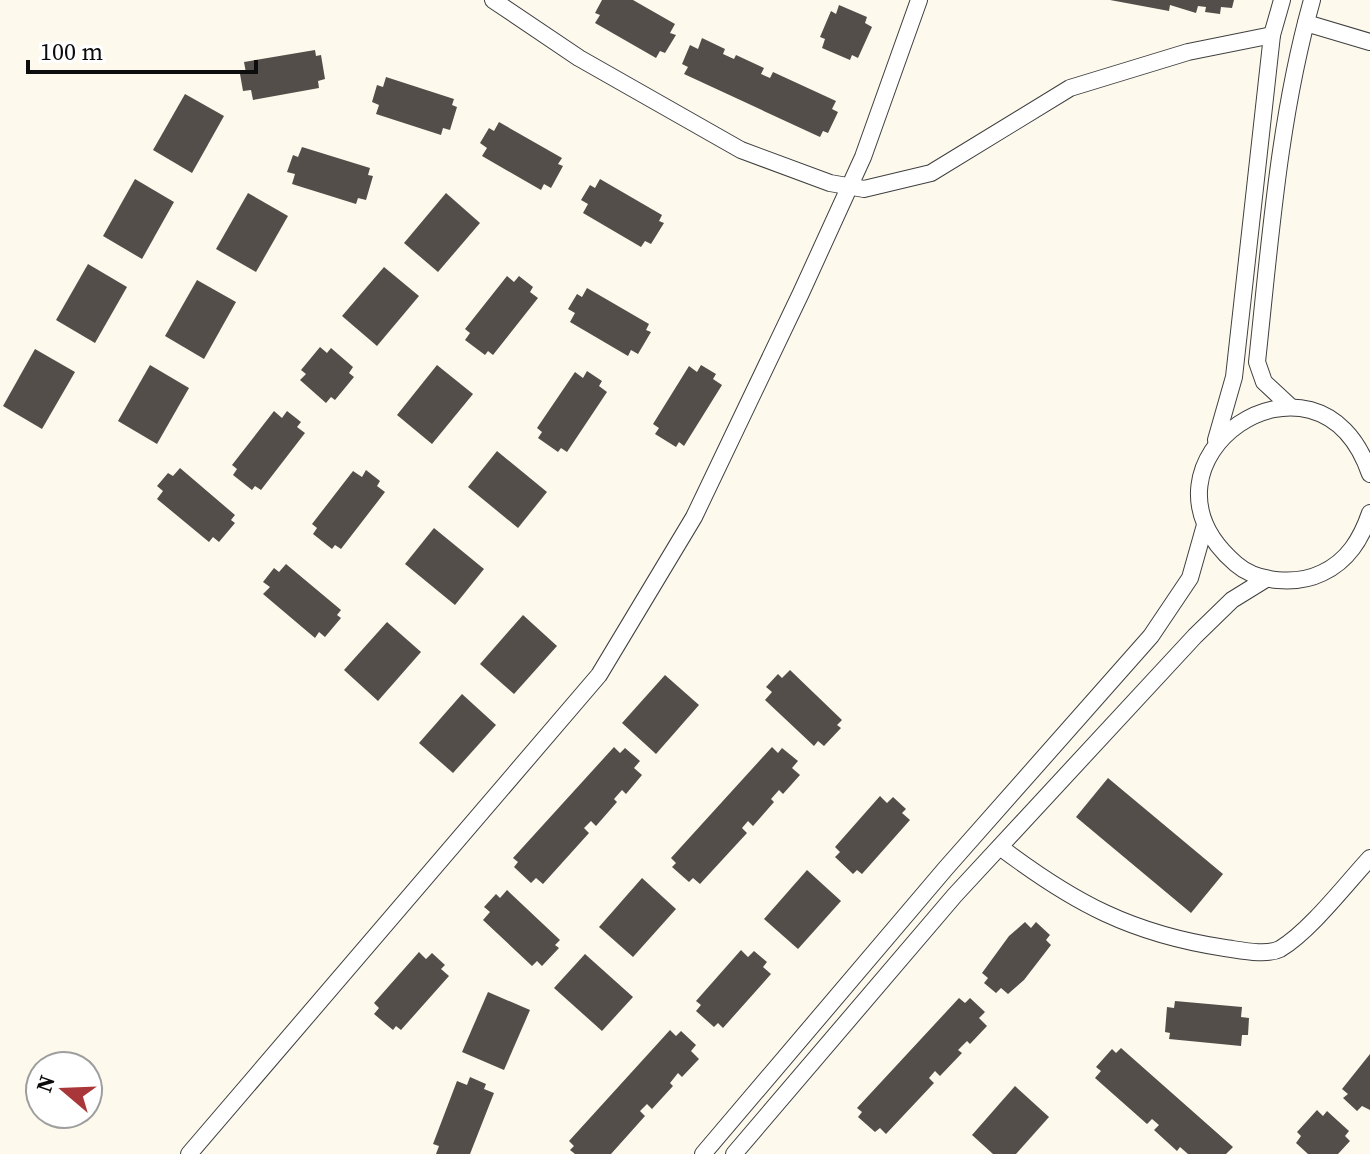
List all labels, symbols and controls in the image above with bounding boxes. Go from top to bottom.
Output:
scale bar [28,24,256,74]
text: 100 m [40,35,103,68]
north arrow [24,1050,104,1130]
text: N [28,1071,62,1096]

